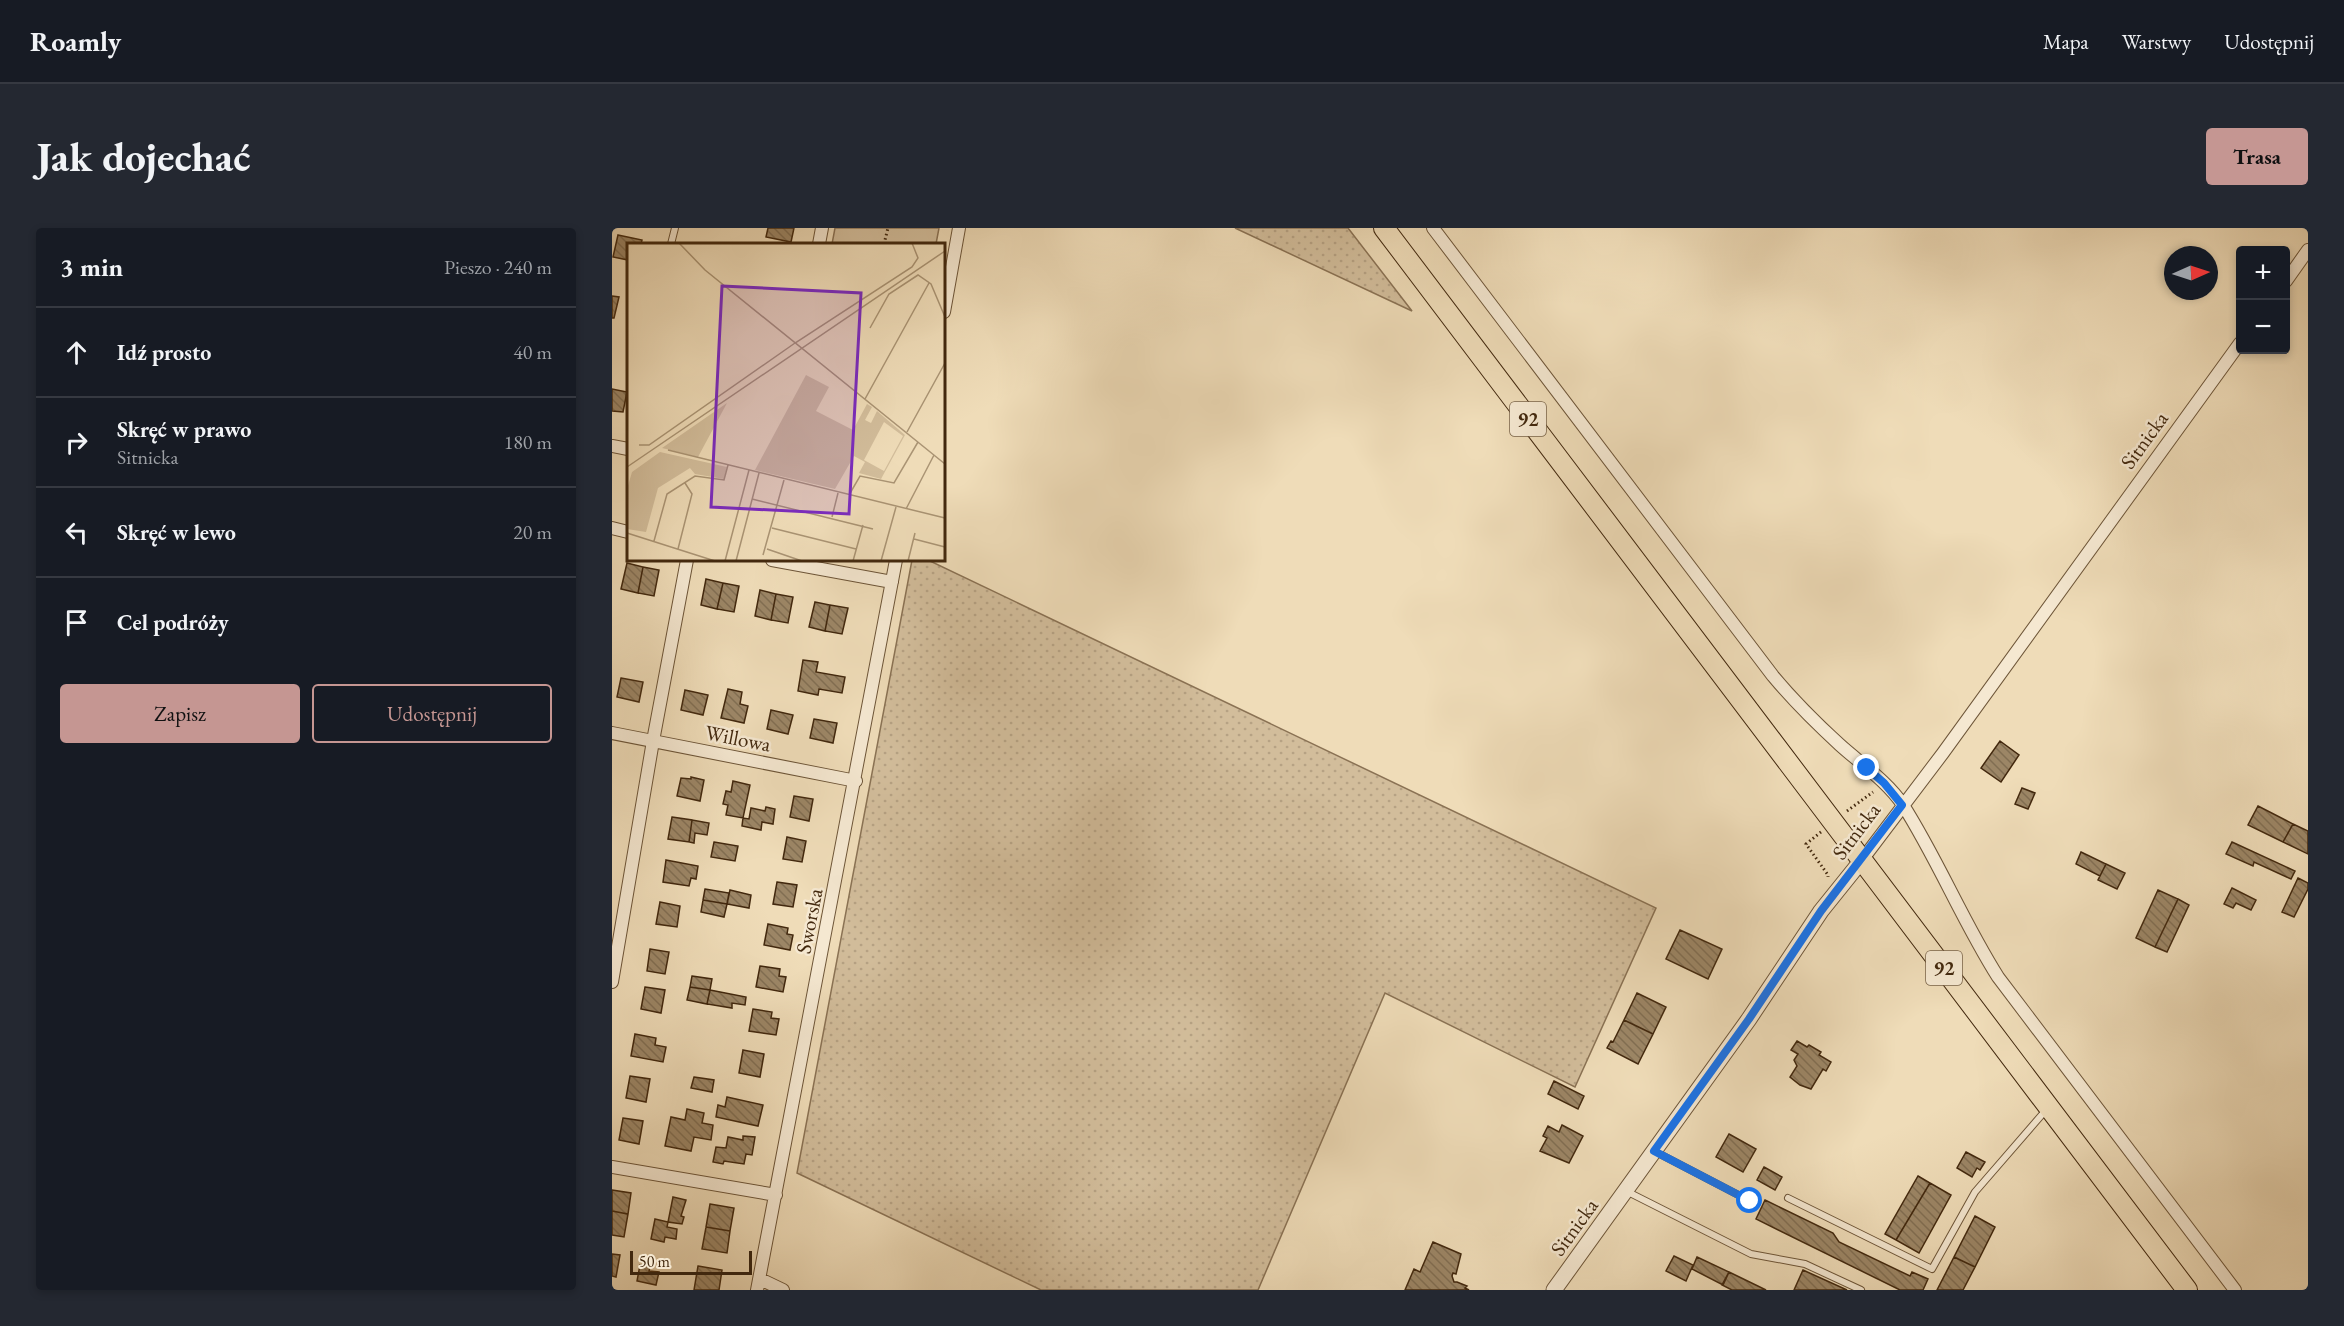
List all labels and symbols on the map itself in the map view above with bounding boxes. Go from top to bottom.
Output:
inset map [627,243,945,561]
north arrow [2164,246,2218,300]
road number: 92 [1510,402,1546,436]
street label: Sitnicka [2114,405,2174,474]
street label: Willowa [703,718,774,758]
route end [1853,754,1879,780]
street label: Sitnicka [1826,797,1887,865]
street label: Sworska [789,885,829,956]
road number: 92 [1926,951,1962,985]
route start [1736,1187,1762,1213]
street label: Sitnicka [1544,1192,1604,1261]
scale bar [630,1248,752,1276]

